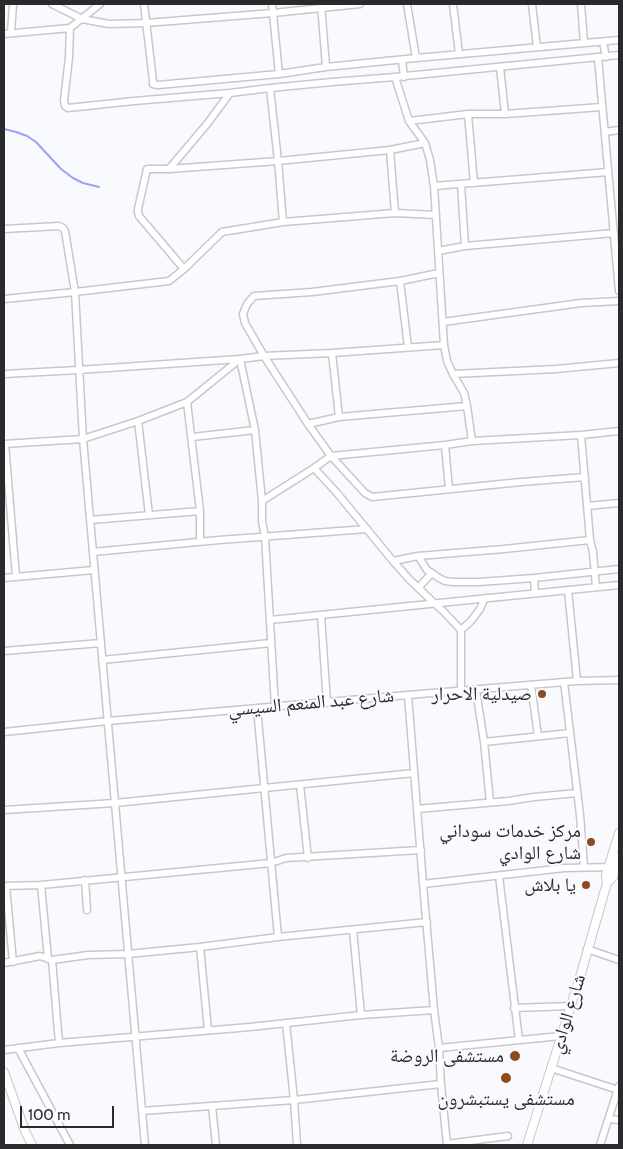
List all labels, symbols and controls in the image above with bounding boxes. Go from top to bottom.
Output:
place label: صيدلية الاحرار [432,683,532,705]
street label: شارع عبد المنعم السيسي [227,684,395,722]
marker: صيدلية الاحرار [536,688,548,700]
place label: مركز خدمات سوداني شارع الوادي [439,820,581,864]
marker: مركز خدمات سوداني شارع الوادي [585,836,597,848]
place label: يا بلاش [524,874,576,896]
marker: يا بلاش [580,879,592,891]
street label: شارع الوادي [545,971,591,1057]
place label: مستشفى الروضة [390,1045,504,1067]
marker: مستشفى الروضة [508,1049,522,1063]
marker: مستشفى يستبشرون [499,1071,513,1085]
place label: مستشفى يستبشرون [437,1088,575,1110]
scale bar [22,1096,116,1128]
text: 100 m [28,1106,70,1124]

